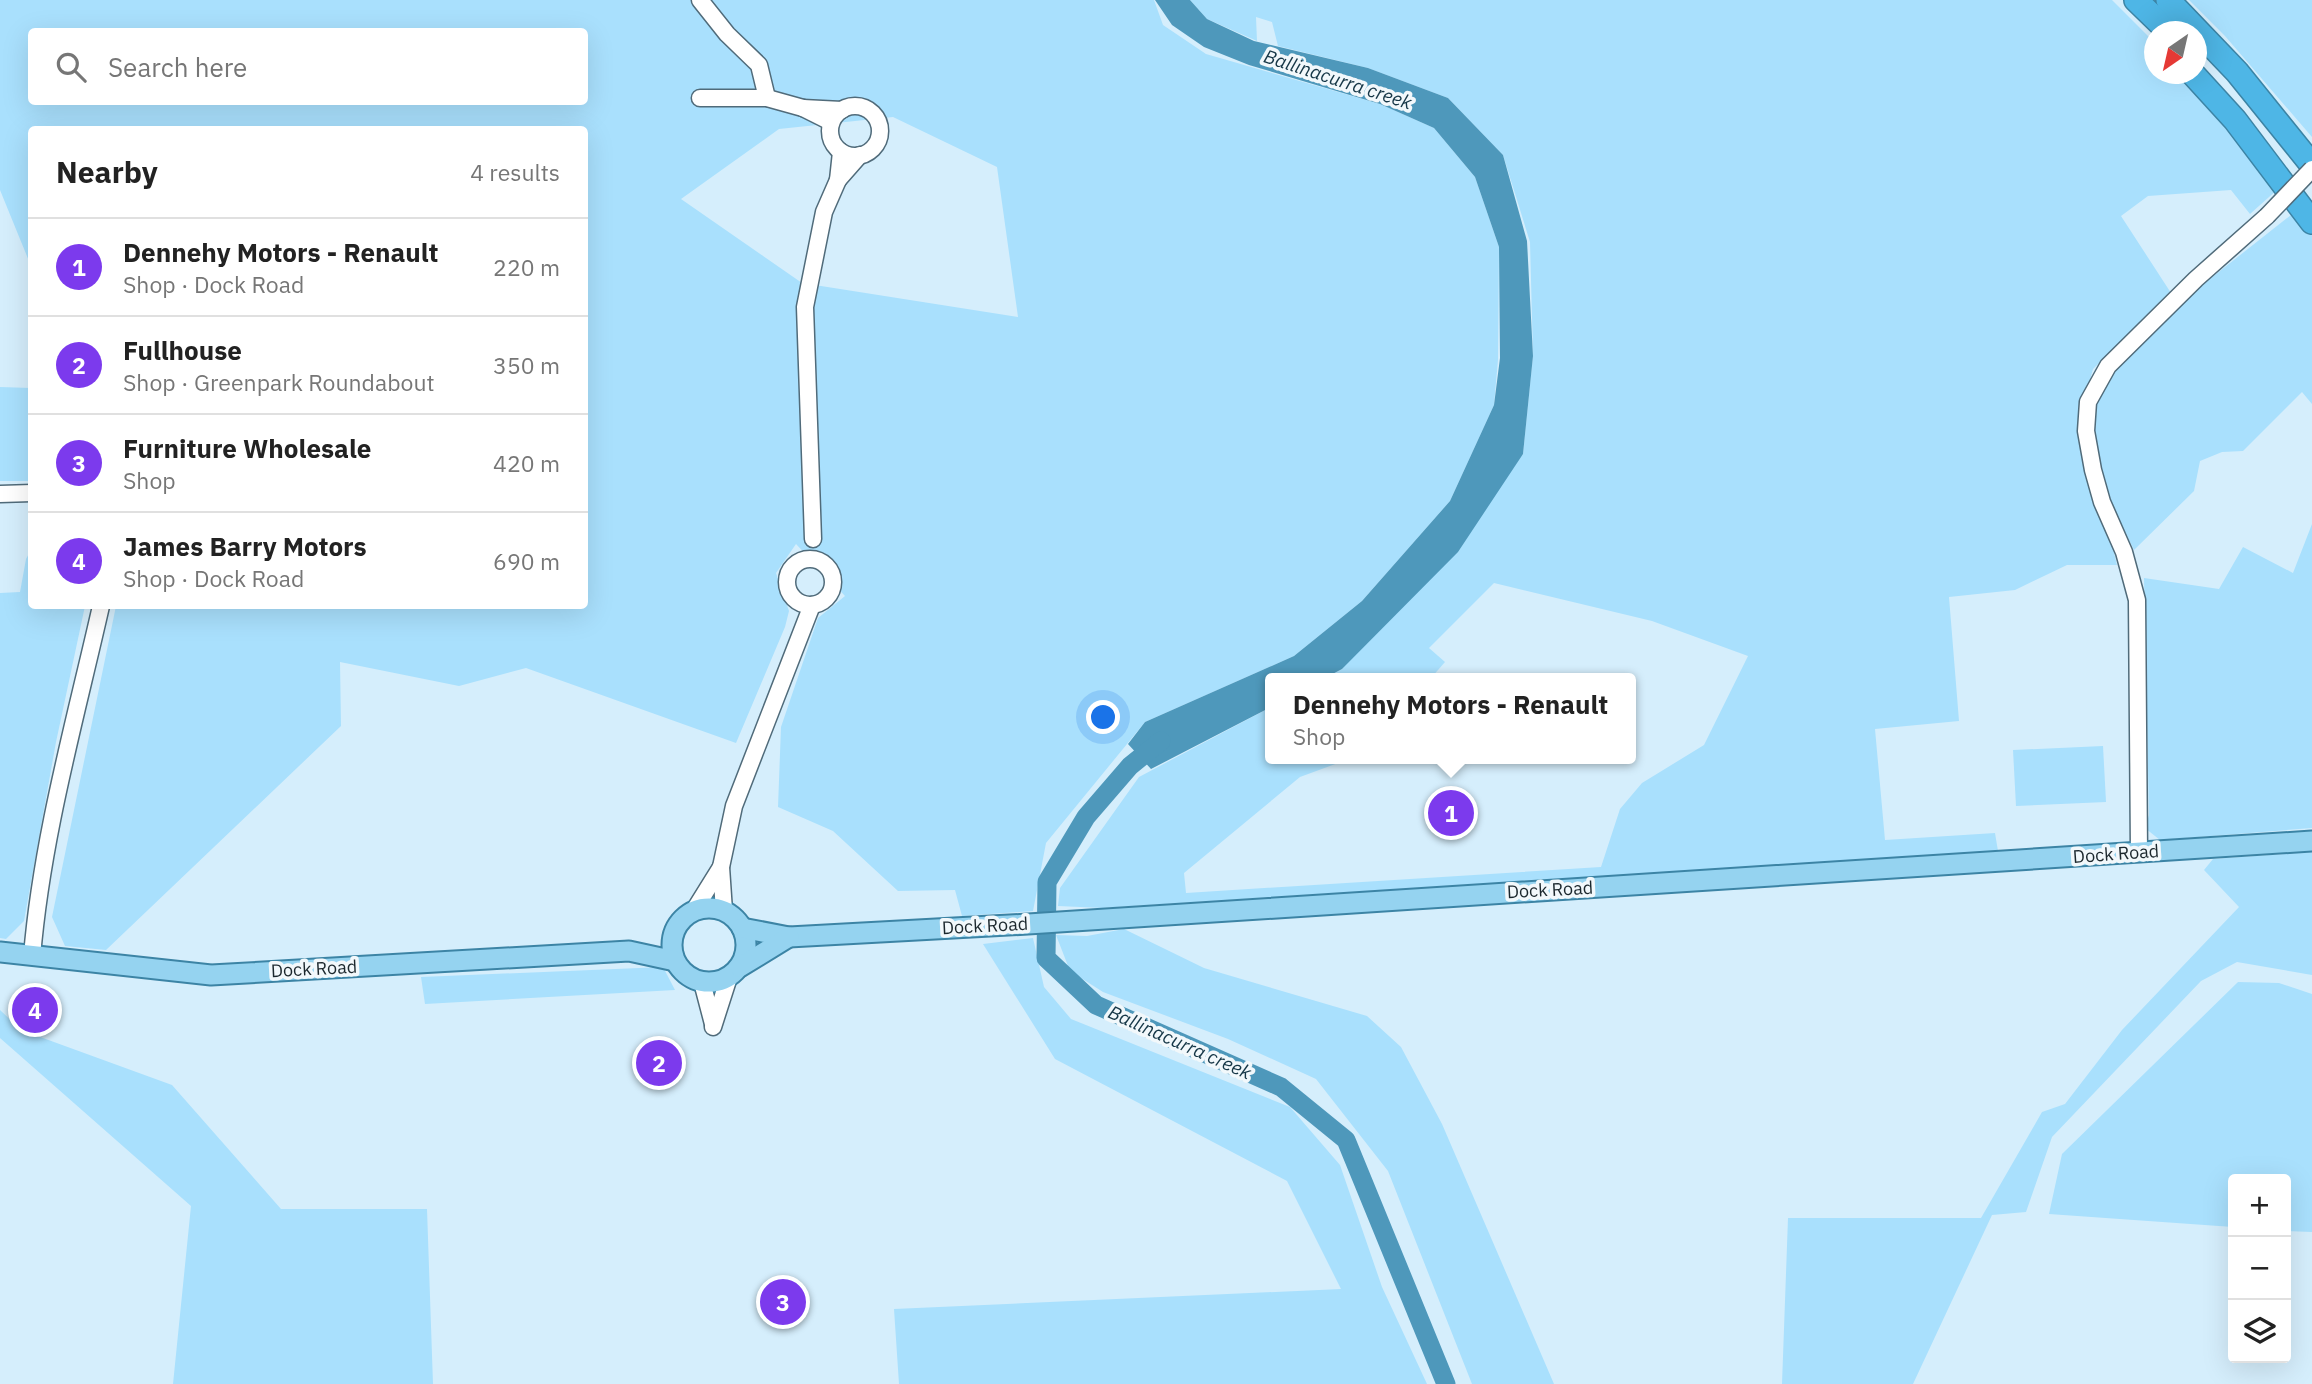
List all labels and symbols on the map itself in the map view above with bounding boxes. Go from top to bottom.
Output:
north arrow [2144,21,2207,84]
water label: Ballinacurra creek [1261,44,1416,115]
your location [1086,700,1120,734]
pin: 1 [1428,787,1474,839]
street label: Dock Road [2072,839,2160,868]
street label: Dock Road [1506,876,1594,903]
street label: Dock Road [941,912,1029,939]
street label: Dock Road [270,955,358,982]
pin: 4 [12,984,58,1036]
water label: Ballinacurra creek [1105,1000,1256,1085]
pin: 2 [636,1037,682,1089]
pin: 3 [760,1276,806,1328]

